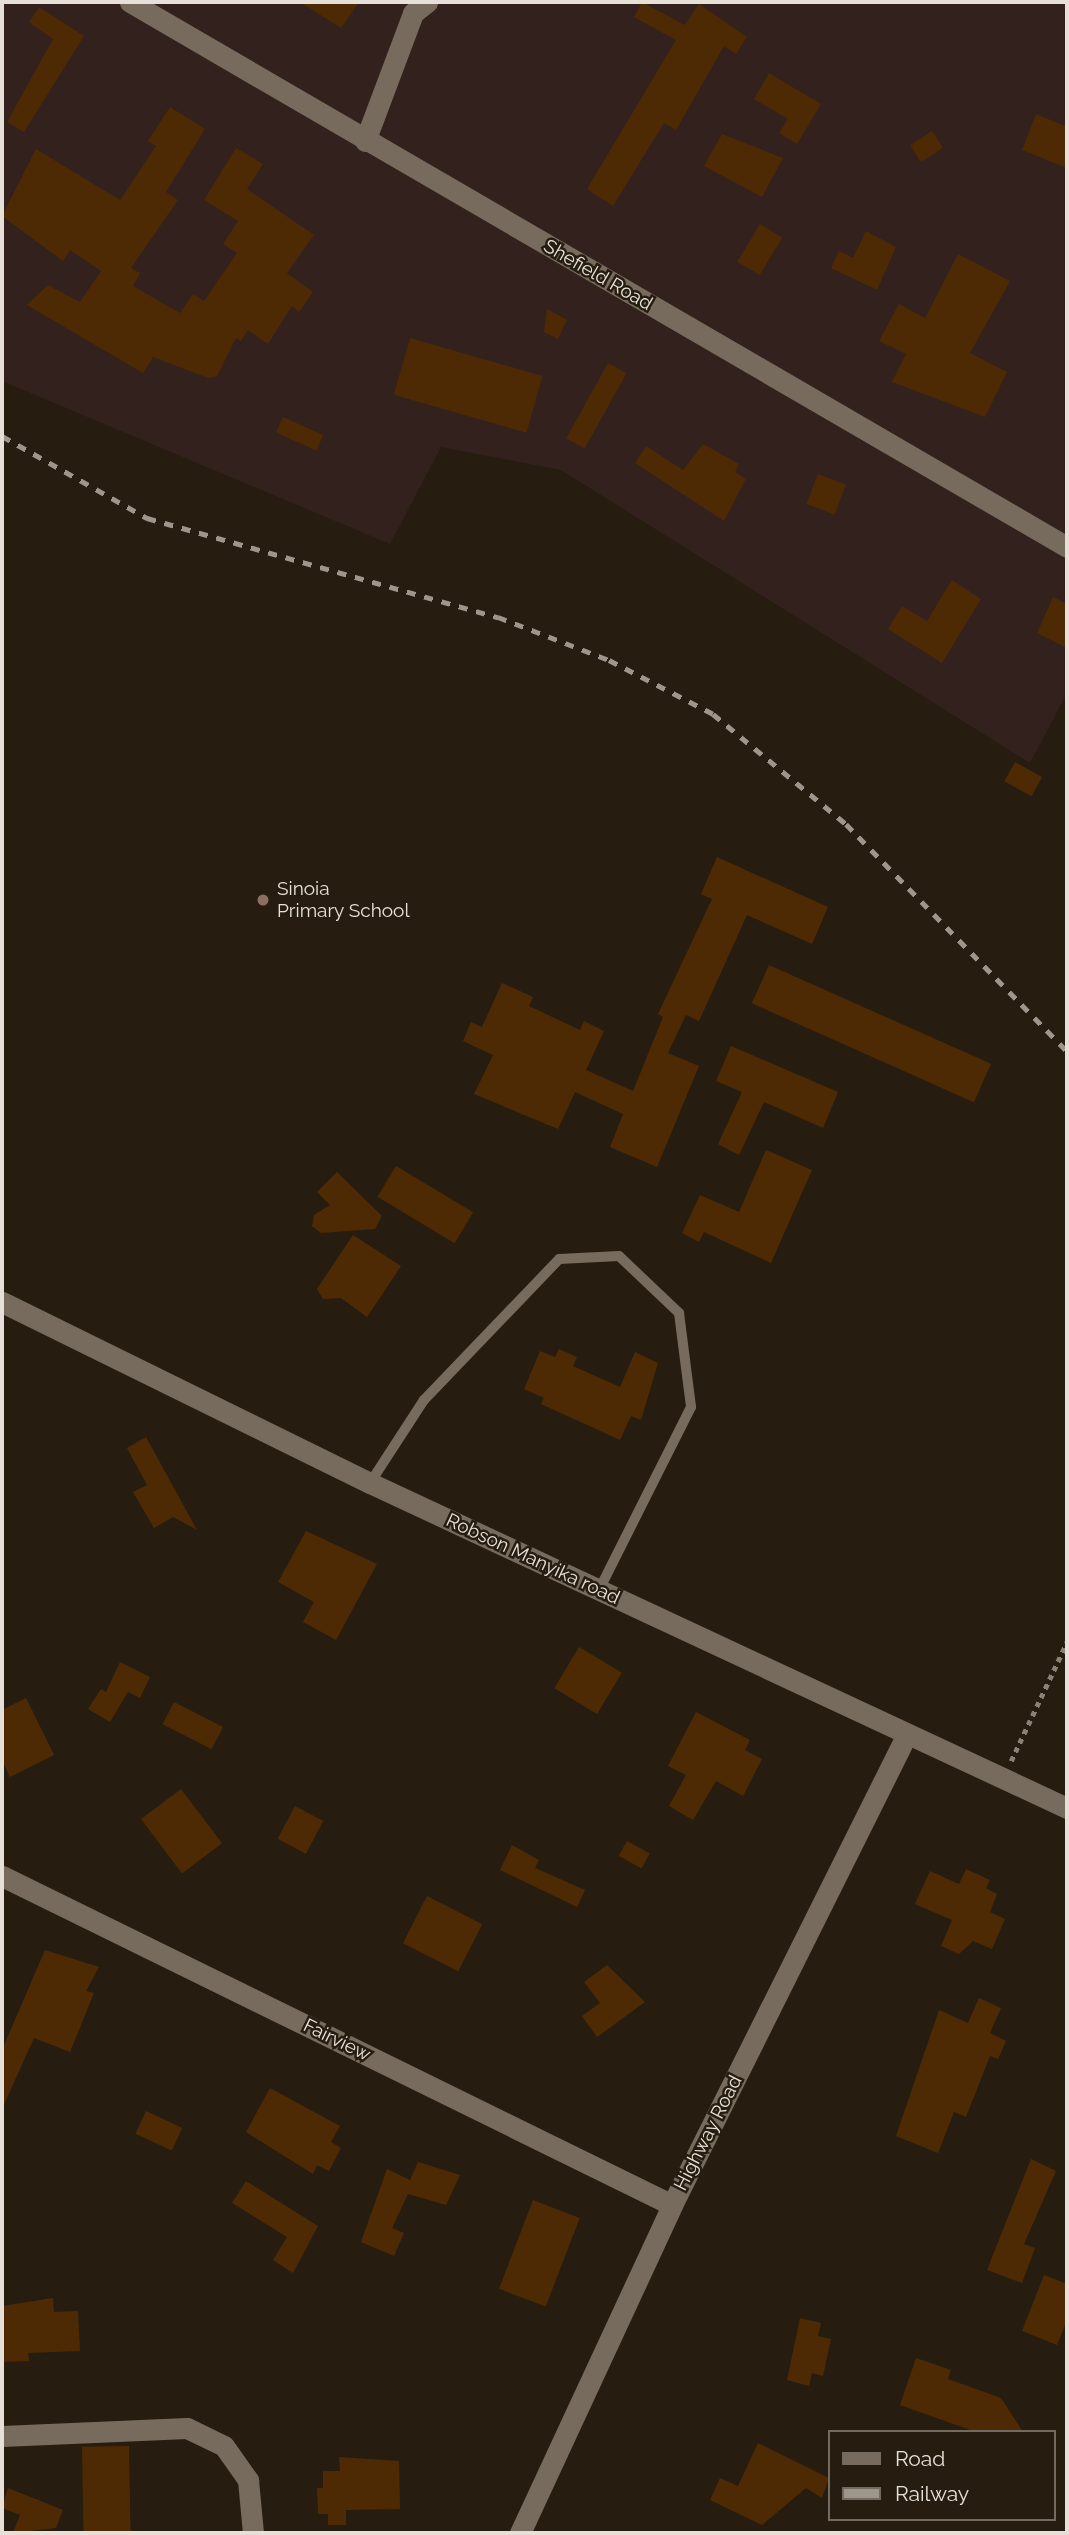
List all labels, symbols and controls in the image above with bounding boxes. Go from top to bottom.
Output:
street label: Shefield Road [540,235,656,315]
place label: Sinoia Primary School [277,878,410,922]
marker: Sinoia Primary School [255,892,271,908]
street label: Robson Manyika road [443,1509,623,1609]
street label: Fairview [300,2014,374,2066]
street label: Highway Road [669,2071,747,2195]
legend [828,2430,1055,2521]
text: Road [895,2446,945,2471]
text: Railway [895,2481,969,2506]

